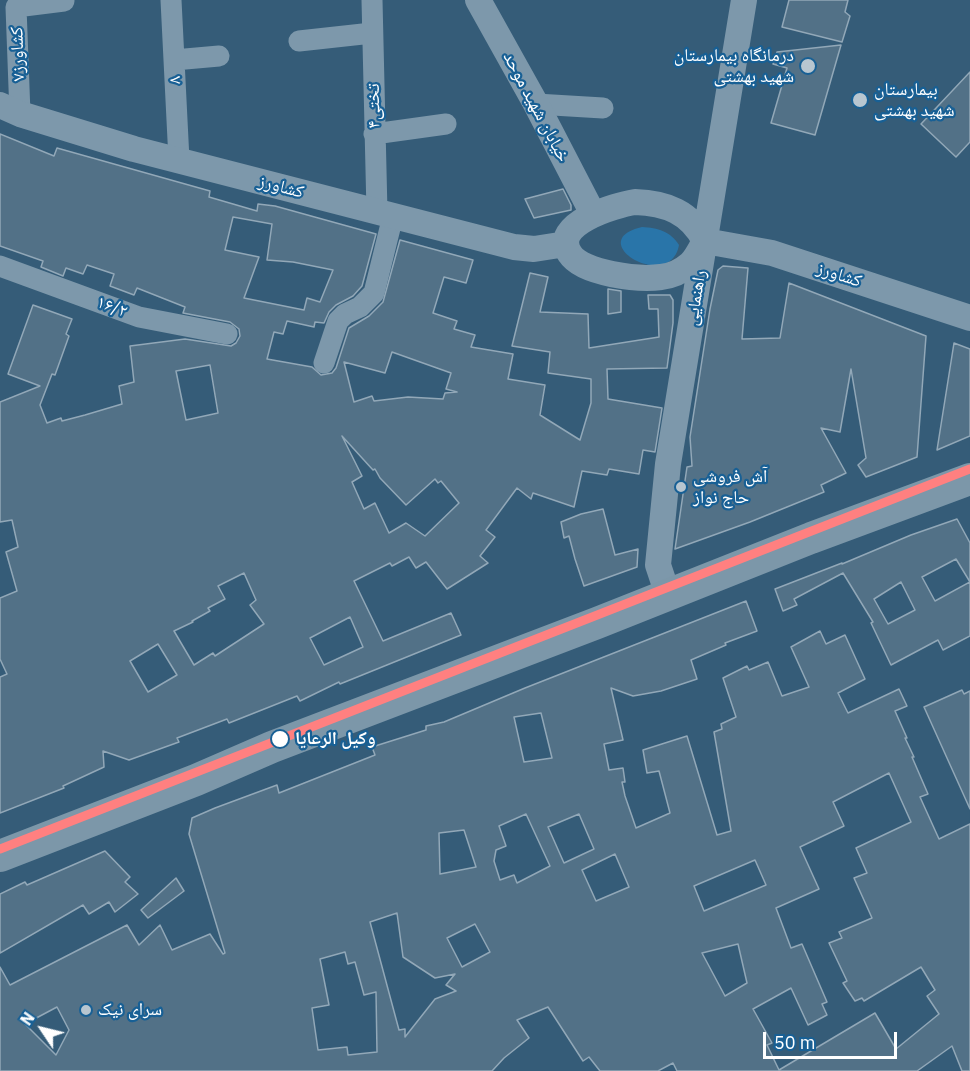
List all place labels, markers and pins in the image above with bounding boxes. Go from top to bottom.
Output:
place label: درمانگاه بیمارستان شهید بهشتی [674,45,794,88]
marker: درمانگاه بیمارستان شهید بهشتی [799,57,817,75]
place label: بیمارستان شهید بهشتی [874,79,955,122]
marker: بیمارستان شهید بهشتی [851,91,869,109]
place label: آش فروشی حاج نواز [693,466,767,508]
marker: آش فروشی حاج نواز [674,480,688,494]
place label: وکیل الرعایا [295,728,376,750]
marker: وکیل الرعایا [270,729,290,749]
place label: سرای نیک [98,999,162,1021]
marker: سرای نیک [79,1003,93,1017]

